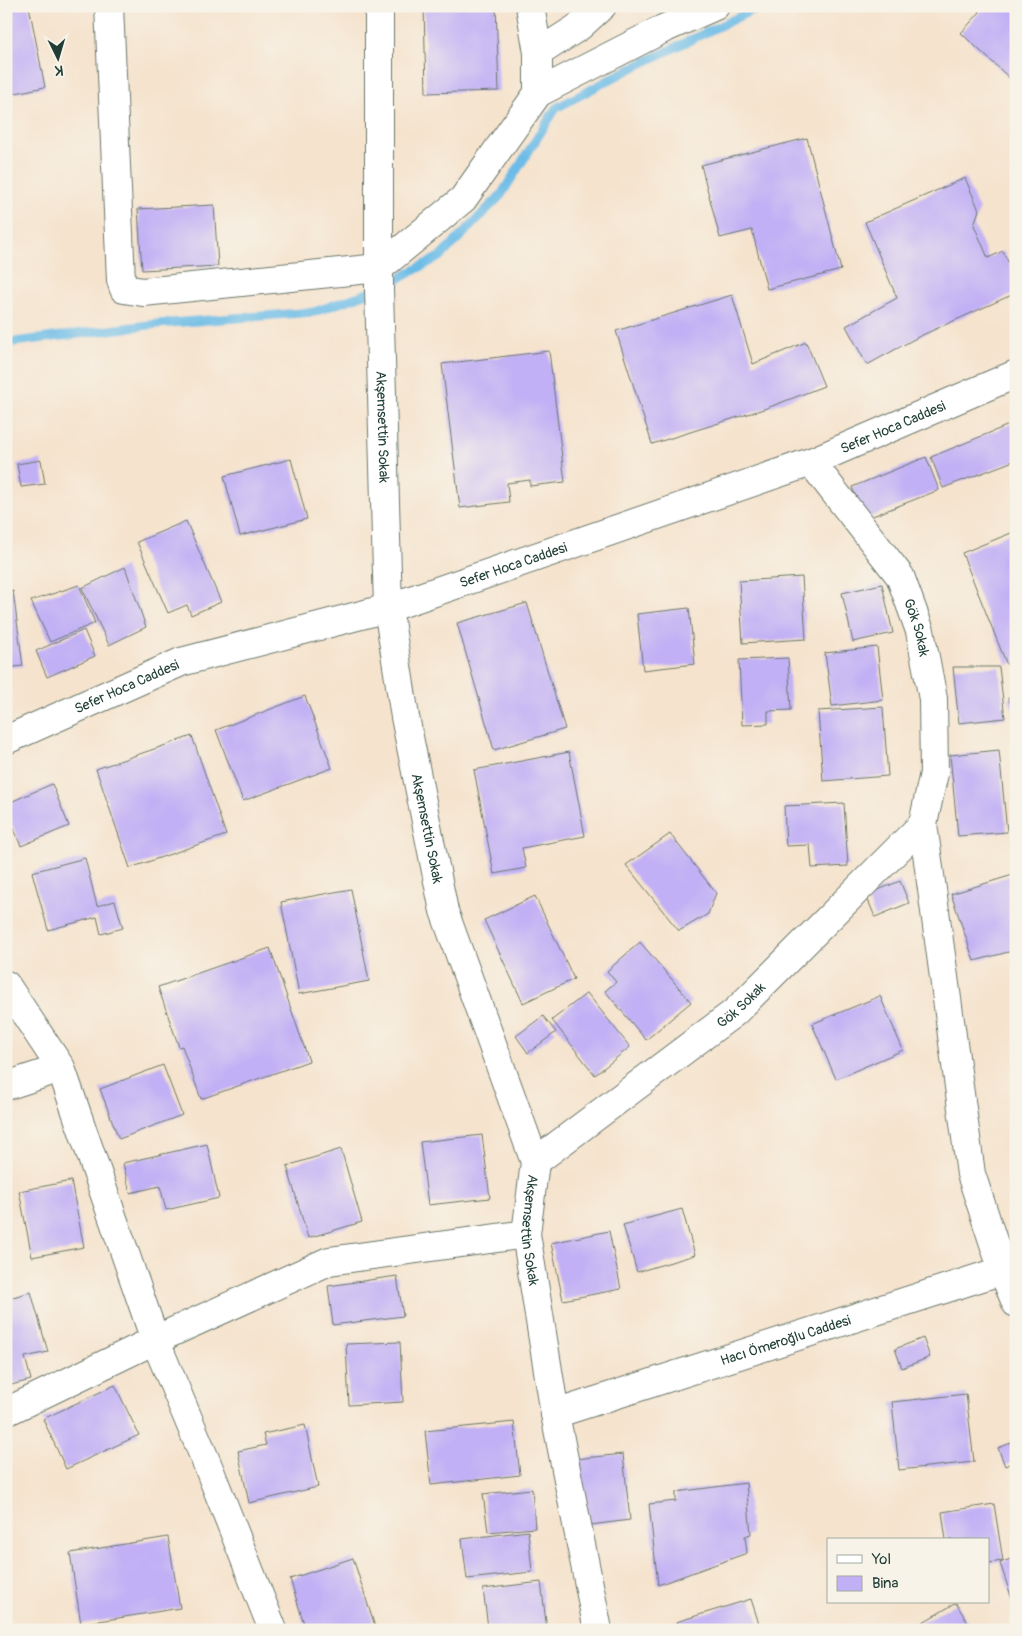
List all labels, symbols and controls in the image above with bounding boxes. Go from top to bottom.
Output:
north arrow [32,32,82,82]
text: K [54,62,64,79]
street label: Akşemsettin Sokak [372,371,392,483]
street label: Sefer Hoca Caddesi [838,397,949,457]
street label: Sefer Hoca Caddesi [457,539,570,592]
street label: Gök Sokak [900,596,933,658]
street label: Sefer Hoca Caddesi [72,656,182,717]
street label: Akşemsettin Sokak [408,772,446,885]
street label: Gök Sokak [713,979,769,1032]
street label: Akşemsettin Sokak [517,1173,542,1287]
street label: Hacı Ömeroğlu Caddesi [718,1311,853,1369]
legend [827,1538,990,1604]
text: Yol [871,1550,891,1569]
text: Bina [872,1574,899,1593]

